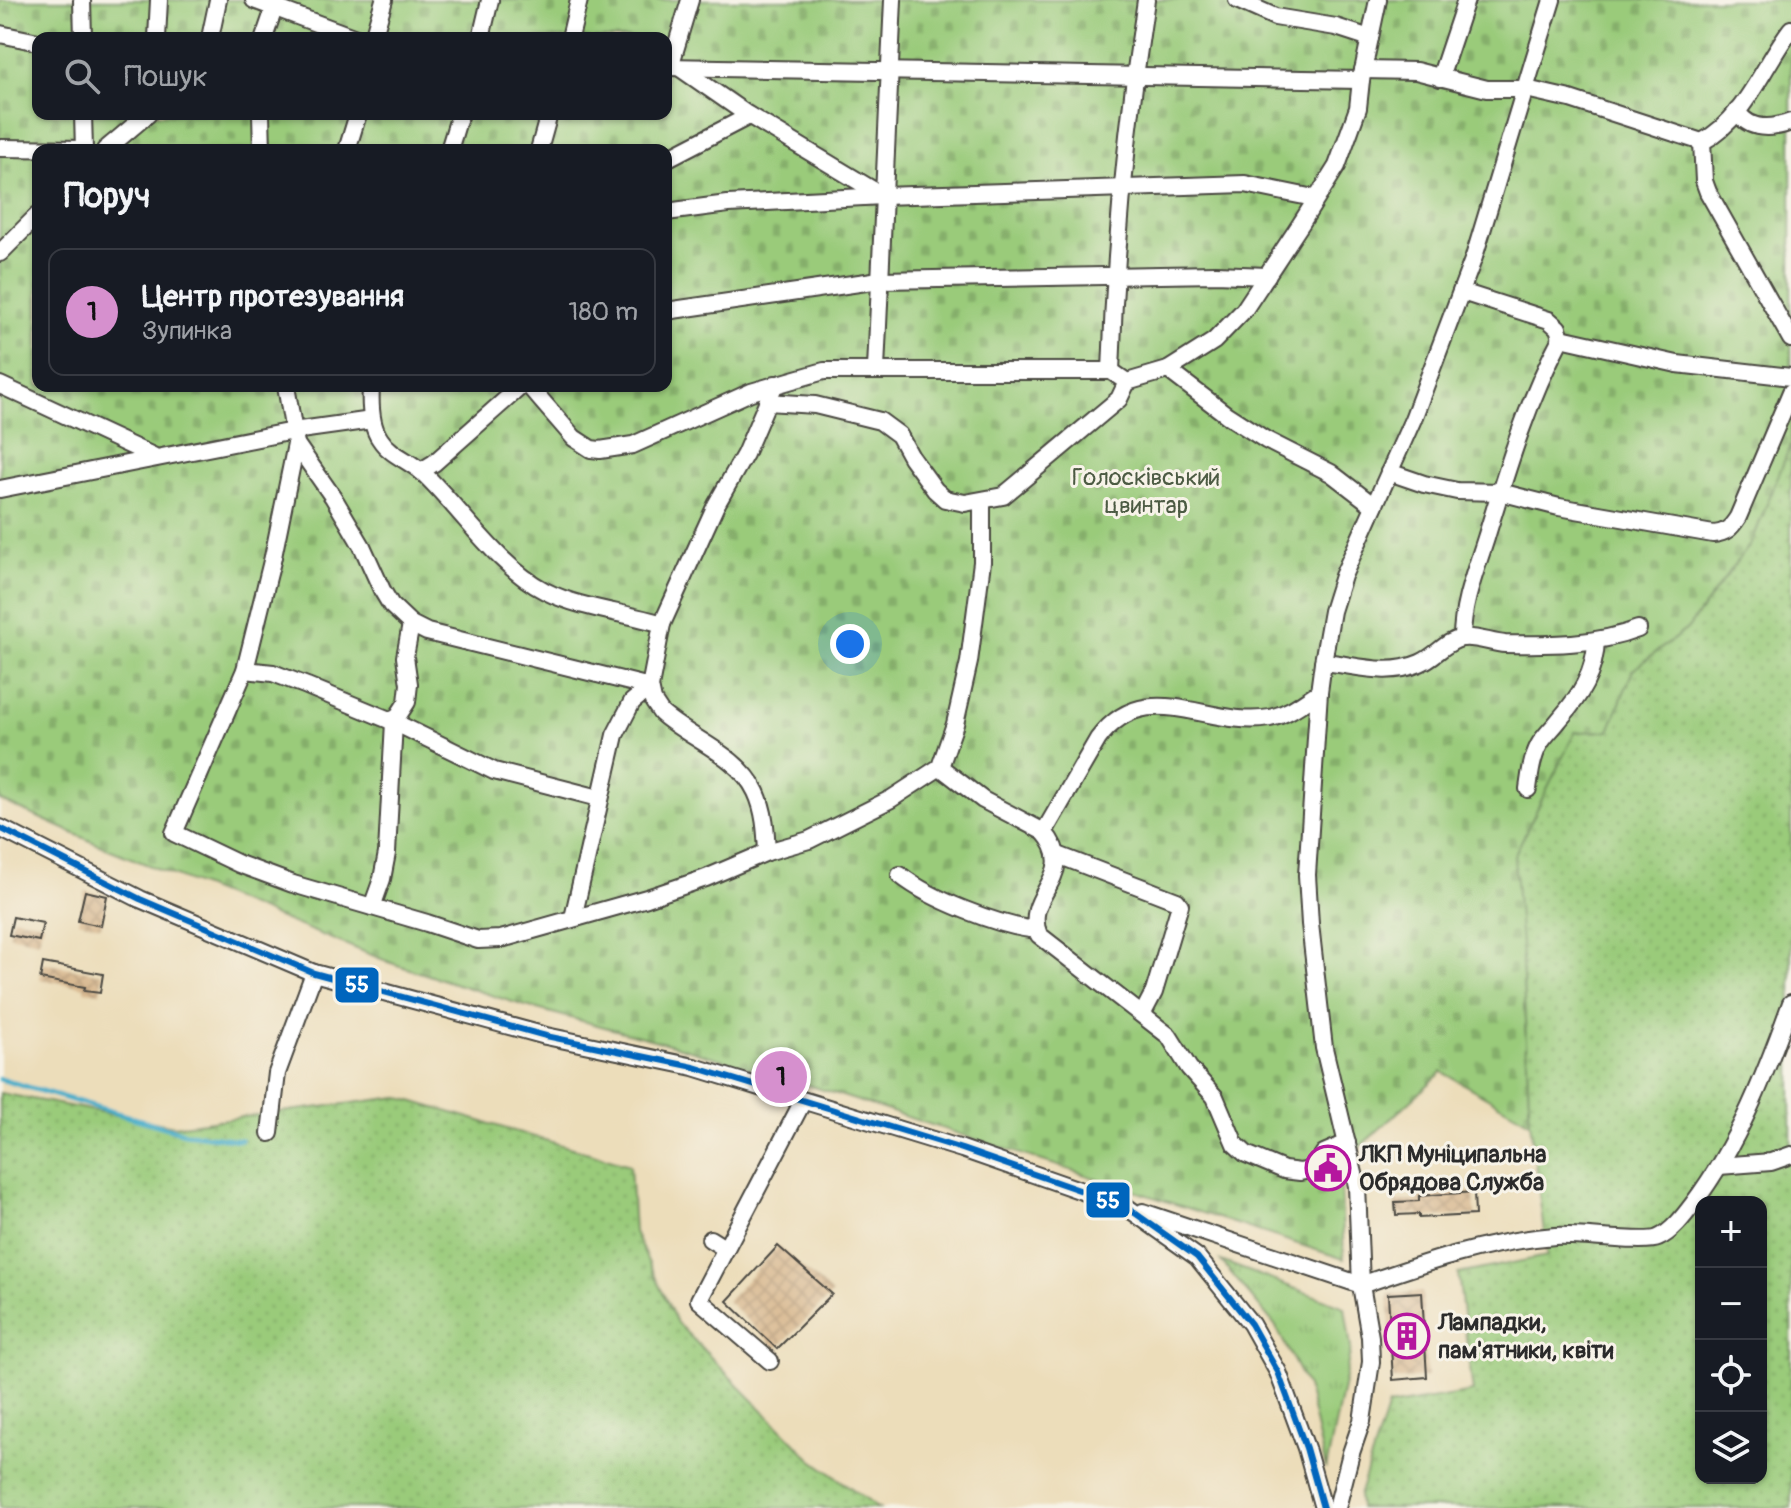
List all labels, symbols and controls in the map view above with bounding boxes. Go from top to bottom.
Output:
search box [32,32,672,120]
icon: search [60,54,104,98]
text: Пошук [124,58,208,95]
text: Поруч [64,175,150,218]
text: Центр протезування [142,278,404,315]
text: 1 [87,296,97,328]
text: 180 m [568,296,638,328]
text: Зупинка [142,315,232,347]
park label: Голосківський цвинтар [1072,463,1220,520]
your location [830,624,870,664]
line badge: 55 [334,966,380,1004]
text: 55 [345,971,369,999]
pin: 1 [755,1047,807,1107]
place label: ЛКП Муніципальна Обрядова Служба [1358,1140,1547,1197]
public building icon: ЛКП Муніципальна Обрядова Служба [1304,1144,1352,1192]
line badge: 55 [1085,1181,1131,1219]
text: 55 [1096,1187,1120,1215]
map controls [1695,1196,1767,1484]
button: + [1695,1196,1767,1268]
button: − [1695,1268,1767,1340]
place label: Лампадки, пам'ятники, квіти [1437,1308,1614,1365]
building icon: Лампадки, пам'ятники, квіти [1383,1312,1431,1360]
button: locate [1695,1340,1767,1412]
button: layers [1695,1412,1767,1484]

